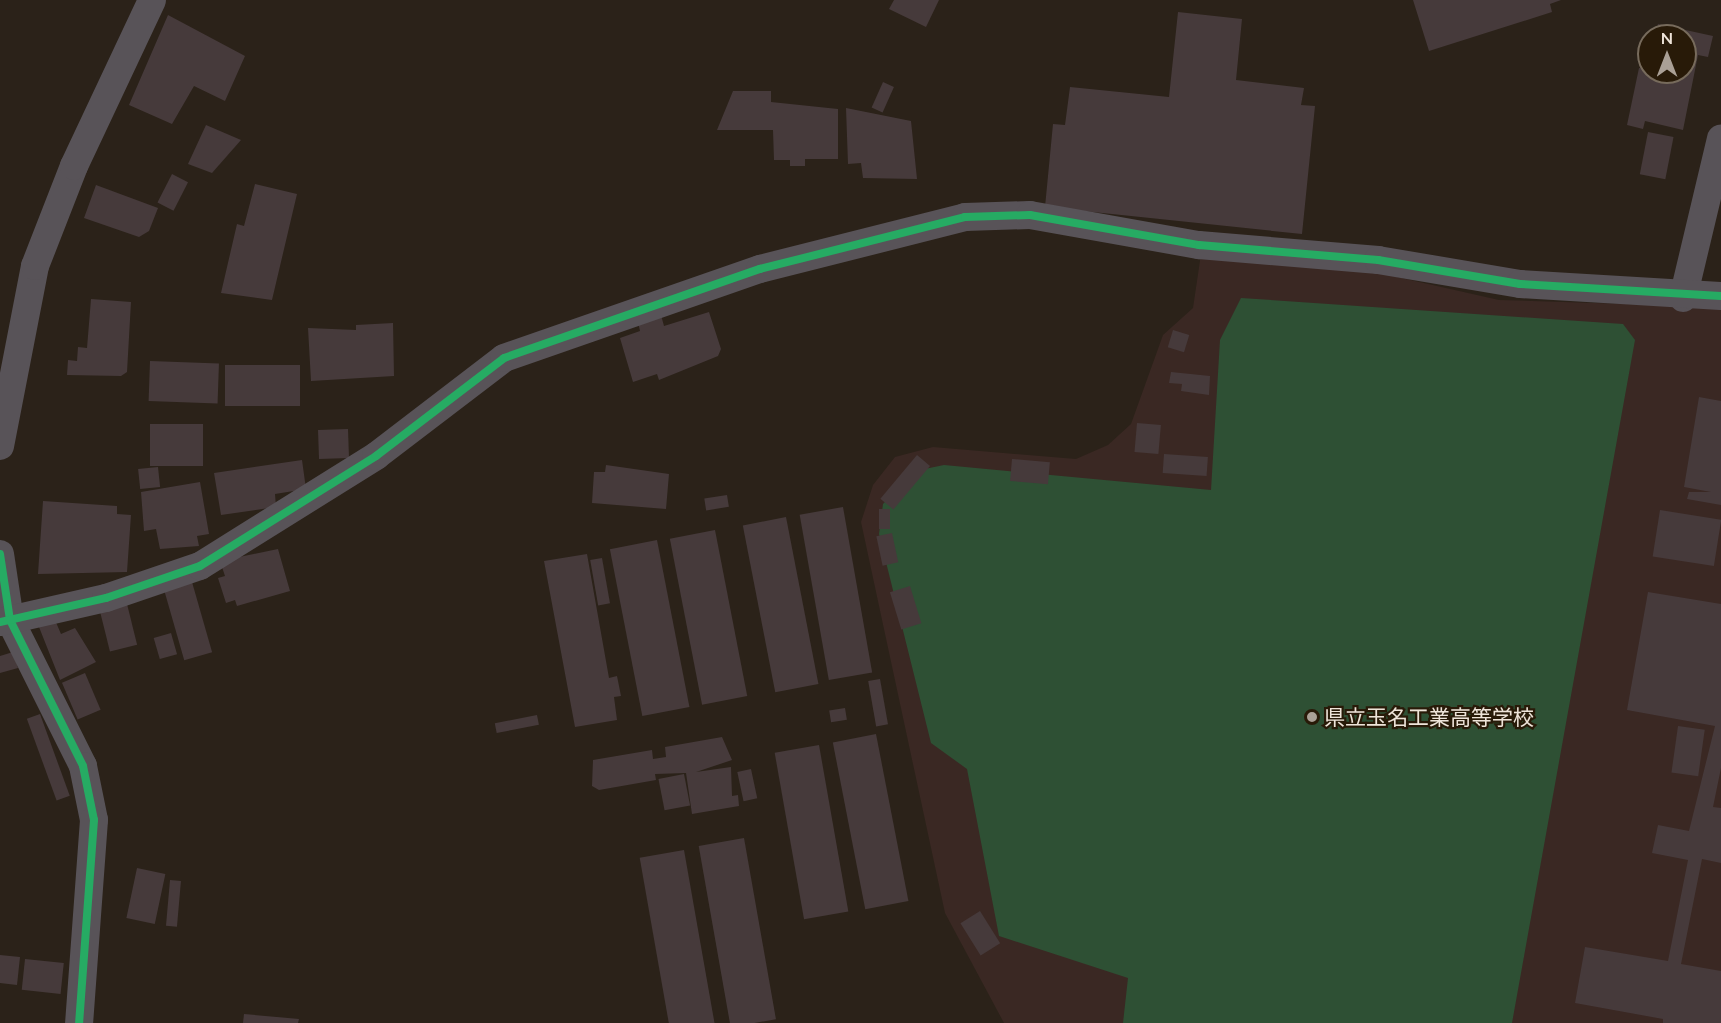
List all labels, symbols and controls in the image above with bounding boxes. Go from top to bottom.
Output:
north arrow [1637,24,1697,84]
text: N [1661,28,1673,47]
place label: 県立玉名工業高等学校 [1324,704,1534,730]
marker: 県立玉名工業高等学校 [1305,710,1319,724]

